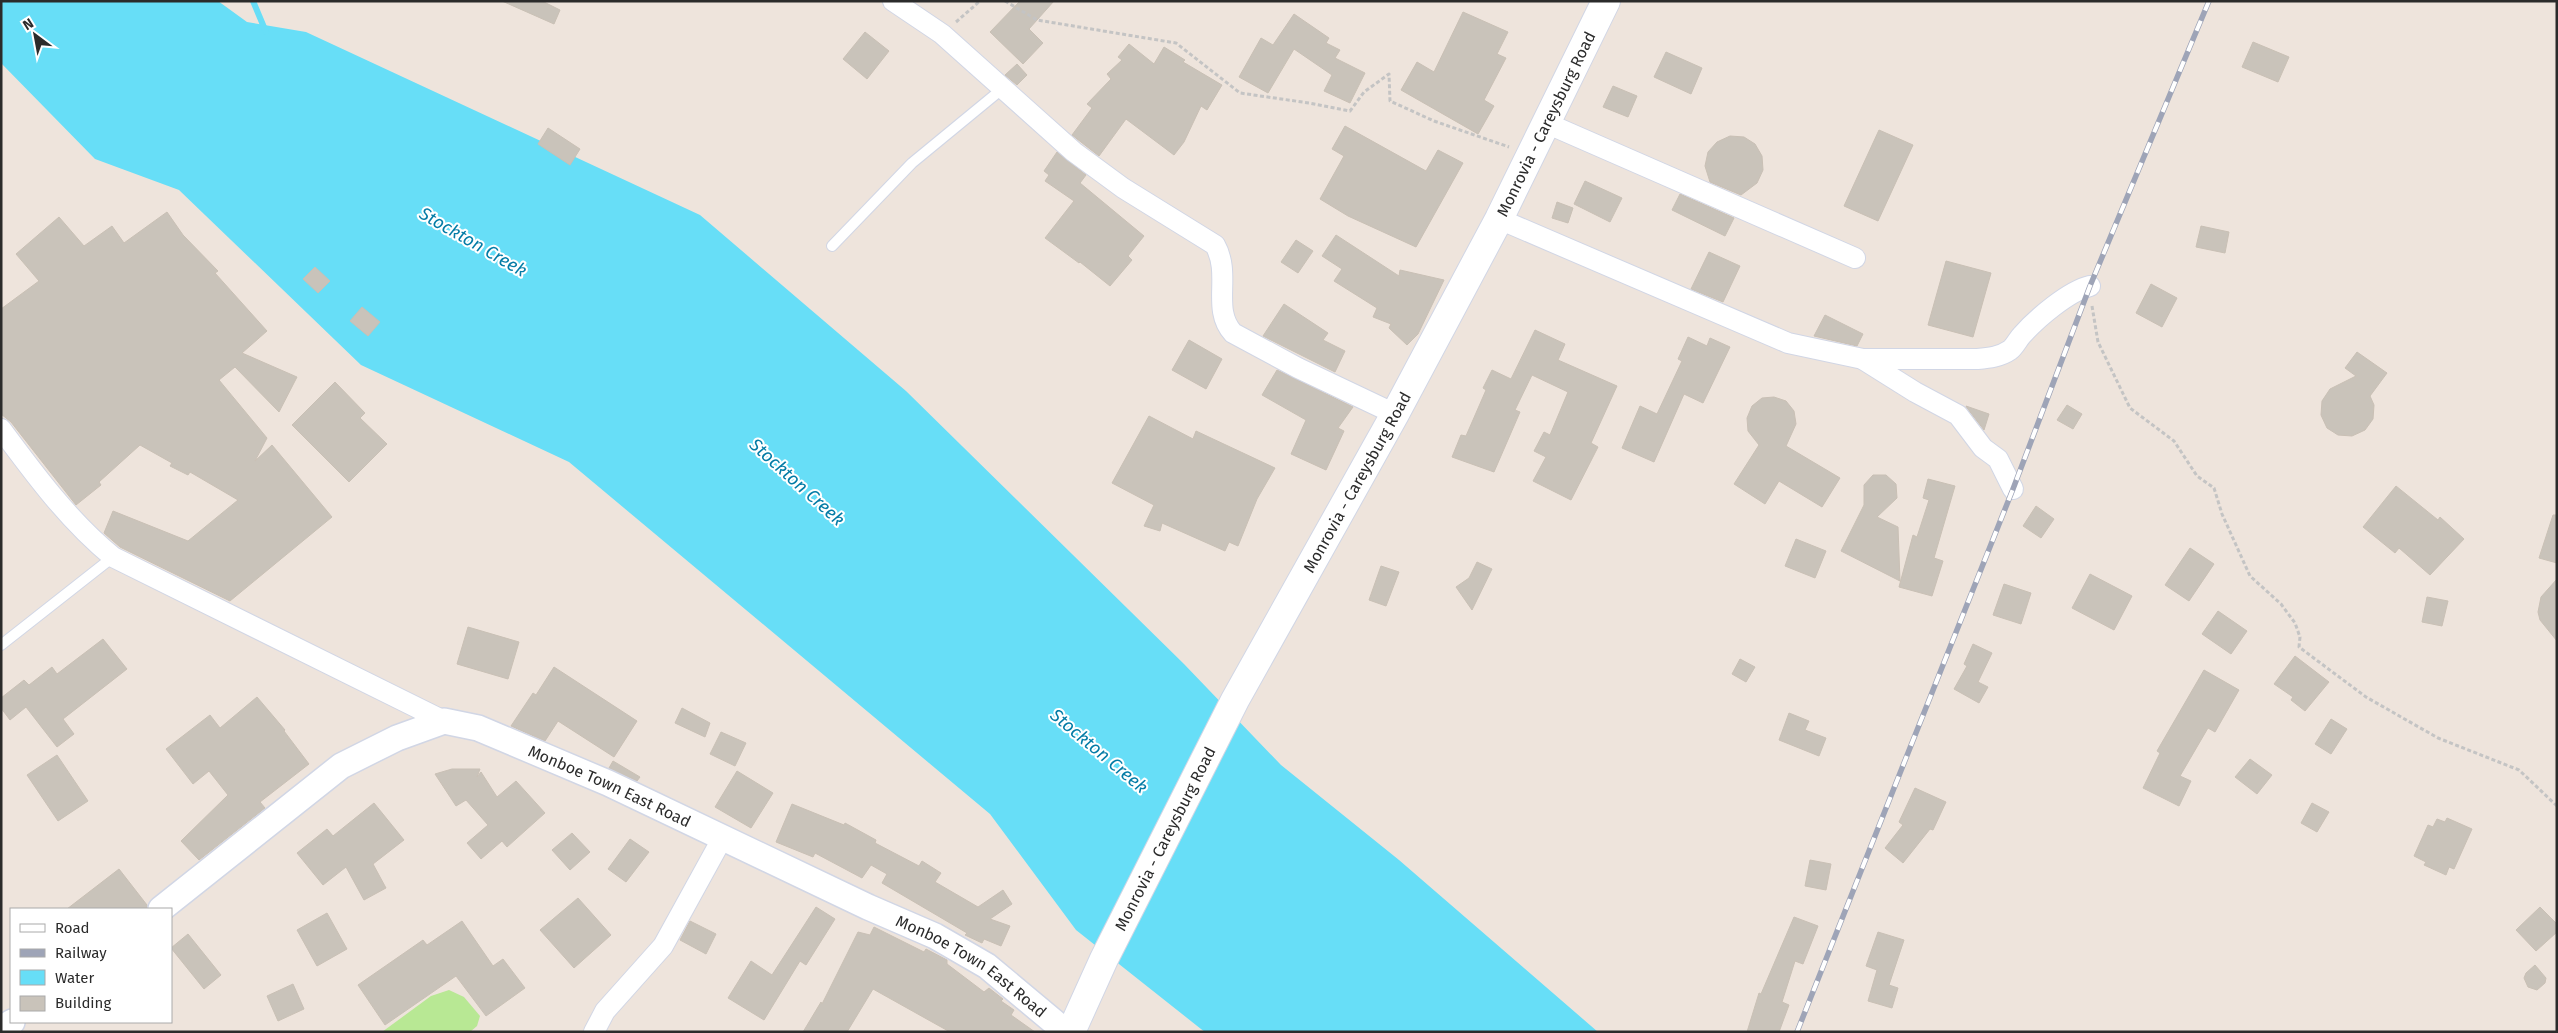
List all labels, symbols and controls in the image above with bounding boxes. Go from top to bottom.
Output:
north arrow [10,10,60,60]
text: N [20,15,37,34]
street label: Monrovia - Careysburg Road [1492,28,1599,220]
water label: Stockton Creek [415,202,531,282]
street label: Monrovia - Careysburg Road [1299,389,1415,576]
water label: Stockton Creek [744,433,849,531]
water label: Stockton Creek [1045,703,1152,798]
street label: Monboe Town East Road [526,741,694,831]
street label: Monrovia - Careysburg Road [1110,743,1219,934]
legend [10,908,172,1023]
street label: Monboe Town East Road [893,911,1050,1021]
text: Road [55,919,90,937]
text: Railway [55,944,107,962]
text: Water [55,969,94,987]
text: Building [55,994,111,1012]

